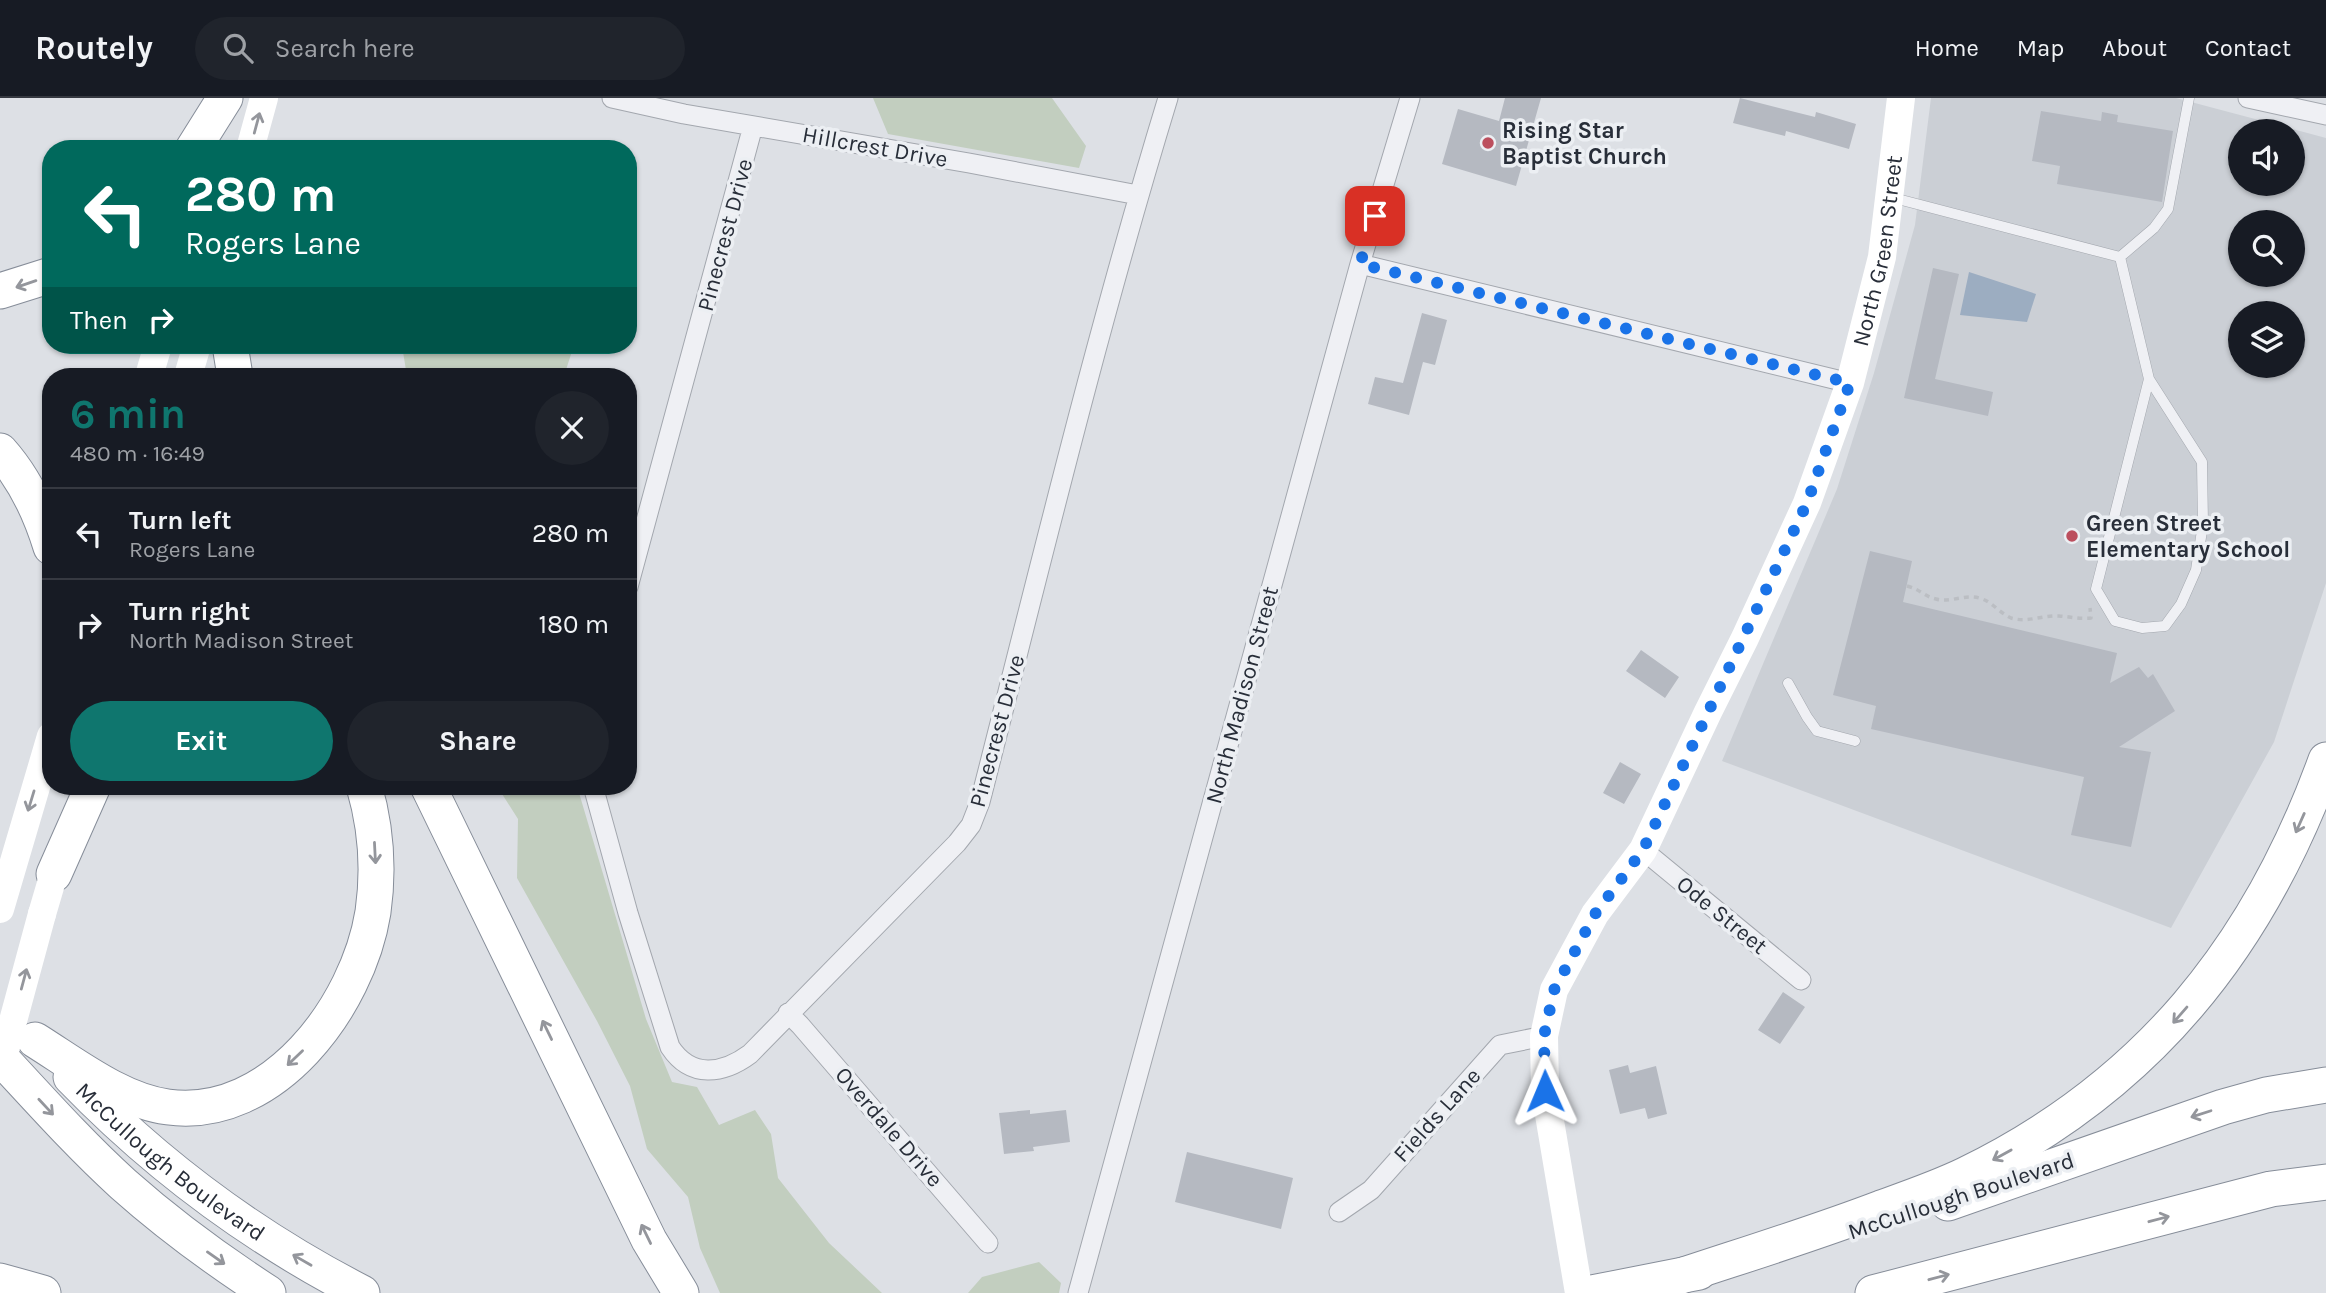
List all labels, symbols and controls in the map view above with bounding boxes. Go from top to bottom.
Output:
search box [195,17,685,80]
text: Routely [35,29,153,67]
icon: search [219,29,257,67]
text: Search here [275,33,415,64]
text: Home [1915,34,1979,62]
text: Map [2017,34,2064,62]
text: About [2102,34,2167,62]
text: Contact [2205,34,2291,62]
one-way arrow [251,113,264,135]
place label: Rising Star Baptist Church [1502,117,1667,170]
map controls [2228,119,2305,378]
button: sound [2228,119,2305,196]
street label: Hillcrest Drive [800,121,950,173]
marker: Rising Star Baptist Church [1480,135,1496,151]
street label: North Green Street [1846,153,1908,349]
street label: Pinecrest Drive [692,156,758,314]
text: 280 m [185,166,336,223]
icon: left [70,168,161,259]
pin [1345,186,1405,246]
icon: arrive [1356,197,1394,235]
button: search [2228,210,2305,287]
text: Rogers Lane [185,225,361,262]
one-way arrow [15,279,37,291]
icon: right [142,301,180,339]
button: layers [2228,301,2305,378]
text: Then [70,305,128,336]
text: 6 min [70,389,186,439]
button: close [535,391,609,465]
text: 480 m · 16:49 [70,440,205,467]
text: Turn left [129,505,231,536]
place label: Green Street Elementary School [2086,510,2290,563]
icon: left [70,515,108,553]
text: 280 m [532,518,609,549]
marker: Green Street Elementary School [2064,528,2080,544]
text: Rogers Lane [129,536,255,563]
street label: North Madison Street [1200,583,1284,807]
text: Turn right [129,596,250,627]
icon: right [70,606,108,644]
text: 180 m [539,609,609,640]
text: North Madison Street [129,627,353,654]
street label: Pinecrest Drive [964,652,1030,810]
button: Exit [70,701,333,781]
button: Share [347,701,609,781]
one-way arrow [24,790,37,812]
one-way arrow [2293,812,2306,833]
one-way arrow [369,841,382,864]
street label: Ode Street [1671,870,1773,960]
one-way arrow [19,968,32,990]
one-way arrow [2172,1006,2188,1024]
one-way arrow [539,1020,553,1041]
one-way arrow [287,1049,304,1066]
position arrow [1508,1054,1582,1128]
street label: Overdale Drive [830,1061,948,1193]
street label: Fields Lane [1388,1062,1486,1168]
street label: McCullough Boulevard [70,1077,270,1247]
one-way arrow [38,1098,55,1115]
one-way arrow [2190,1108,2212,1121]
street label: McCullough Boulevard [1844,1147,2078,1245]
one-way arrow [1993,1148,2013,1162]
one-way arrow [2147,1212,2170,1225]
one-way arrow [639,1224,653,1245]
one-way arrow [206,1251,225,1265]
one-way arrow [292,1253,313,1266]
one-way arrow [1927,1270,1950,1283]

